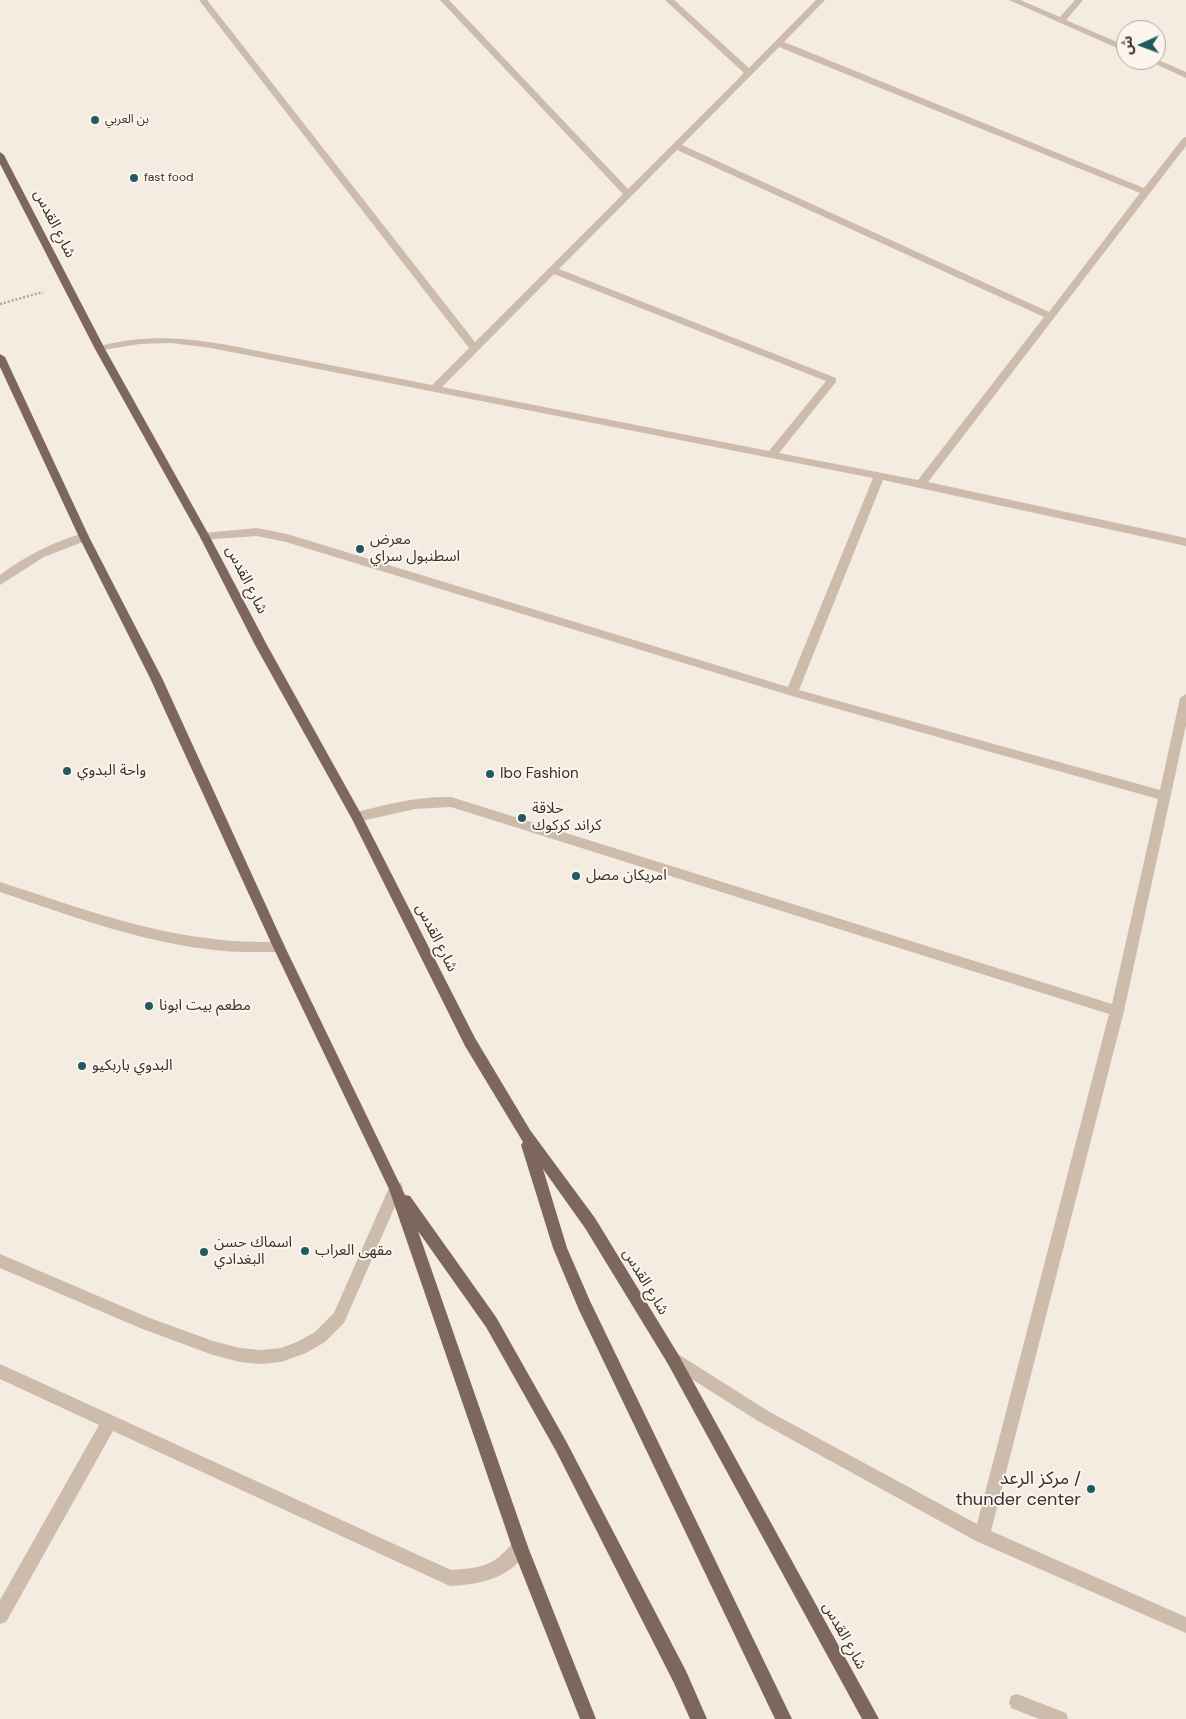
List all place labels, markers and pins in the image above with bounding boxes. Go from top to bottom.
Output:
place label: بن العربي [105,113,149,127]
marker: بن العربي [89,114,101,126]
place label: fast food [144,171,194,185]
marker: fast food [128,172,140,184]
place label: معرض اسطنبول سراي [370,531,460,566]
marker: معرض اسطنبول سراي [354,543,366,555]
place label: واحة البدوي [77,762,146,780]
marker: واحة البدوي [61,765,73,777]
place label: Ibo Fashion [500,765,579,783]
marker: Ibo Fashion [484,768,496,780]
place label: حلاقة كراند كركوك [532,800,601,835]
marker: حلاقة كراند كركوك [516,812,528,824]
place label: امريكان مصل [586,867,667,885]
marker: امريكان مصل [570,870,582,882]
place label: مطعم بيت ابونا [159,997,251,1015]
marker: مطعم بيت ابونا [143,1000,155,1012]
place label: البدوي باربكيو [92,1057,172,1075]
marker: البدوي باربكيو [76,1060,88,1072]
place label: اسماك حسن البغدادي [214,1234,292,1269]
place label: مقهى العراب [315,1242,392,1260]
marker: مقهى العراب [299,1245,311,1257]
marker: اسماك حسن البغدادي [198,1246,210,1258]
place label: مركز الرعد / thunder center [955,1468,1081,1510]
marker: مركز الرعد / thunder center [1085,1483,1097,1495]

